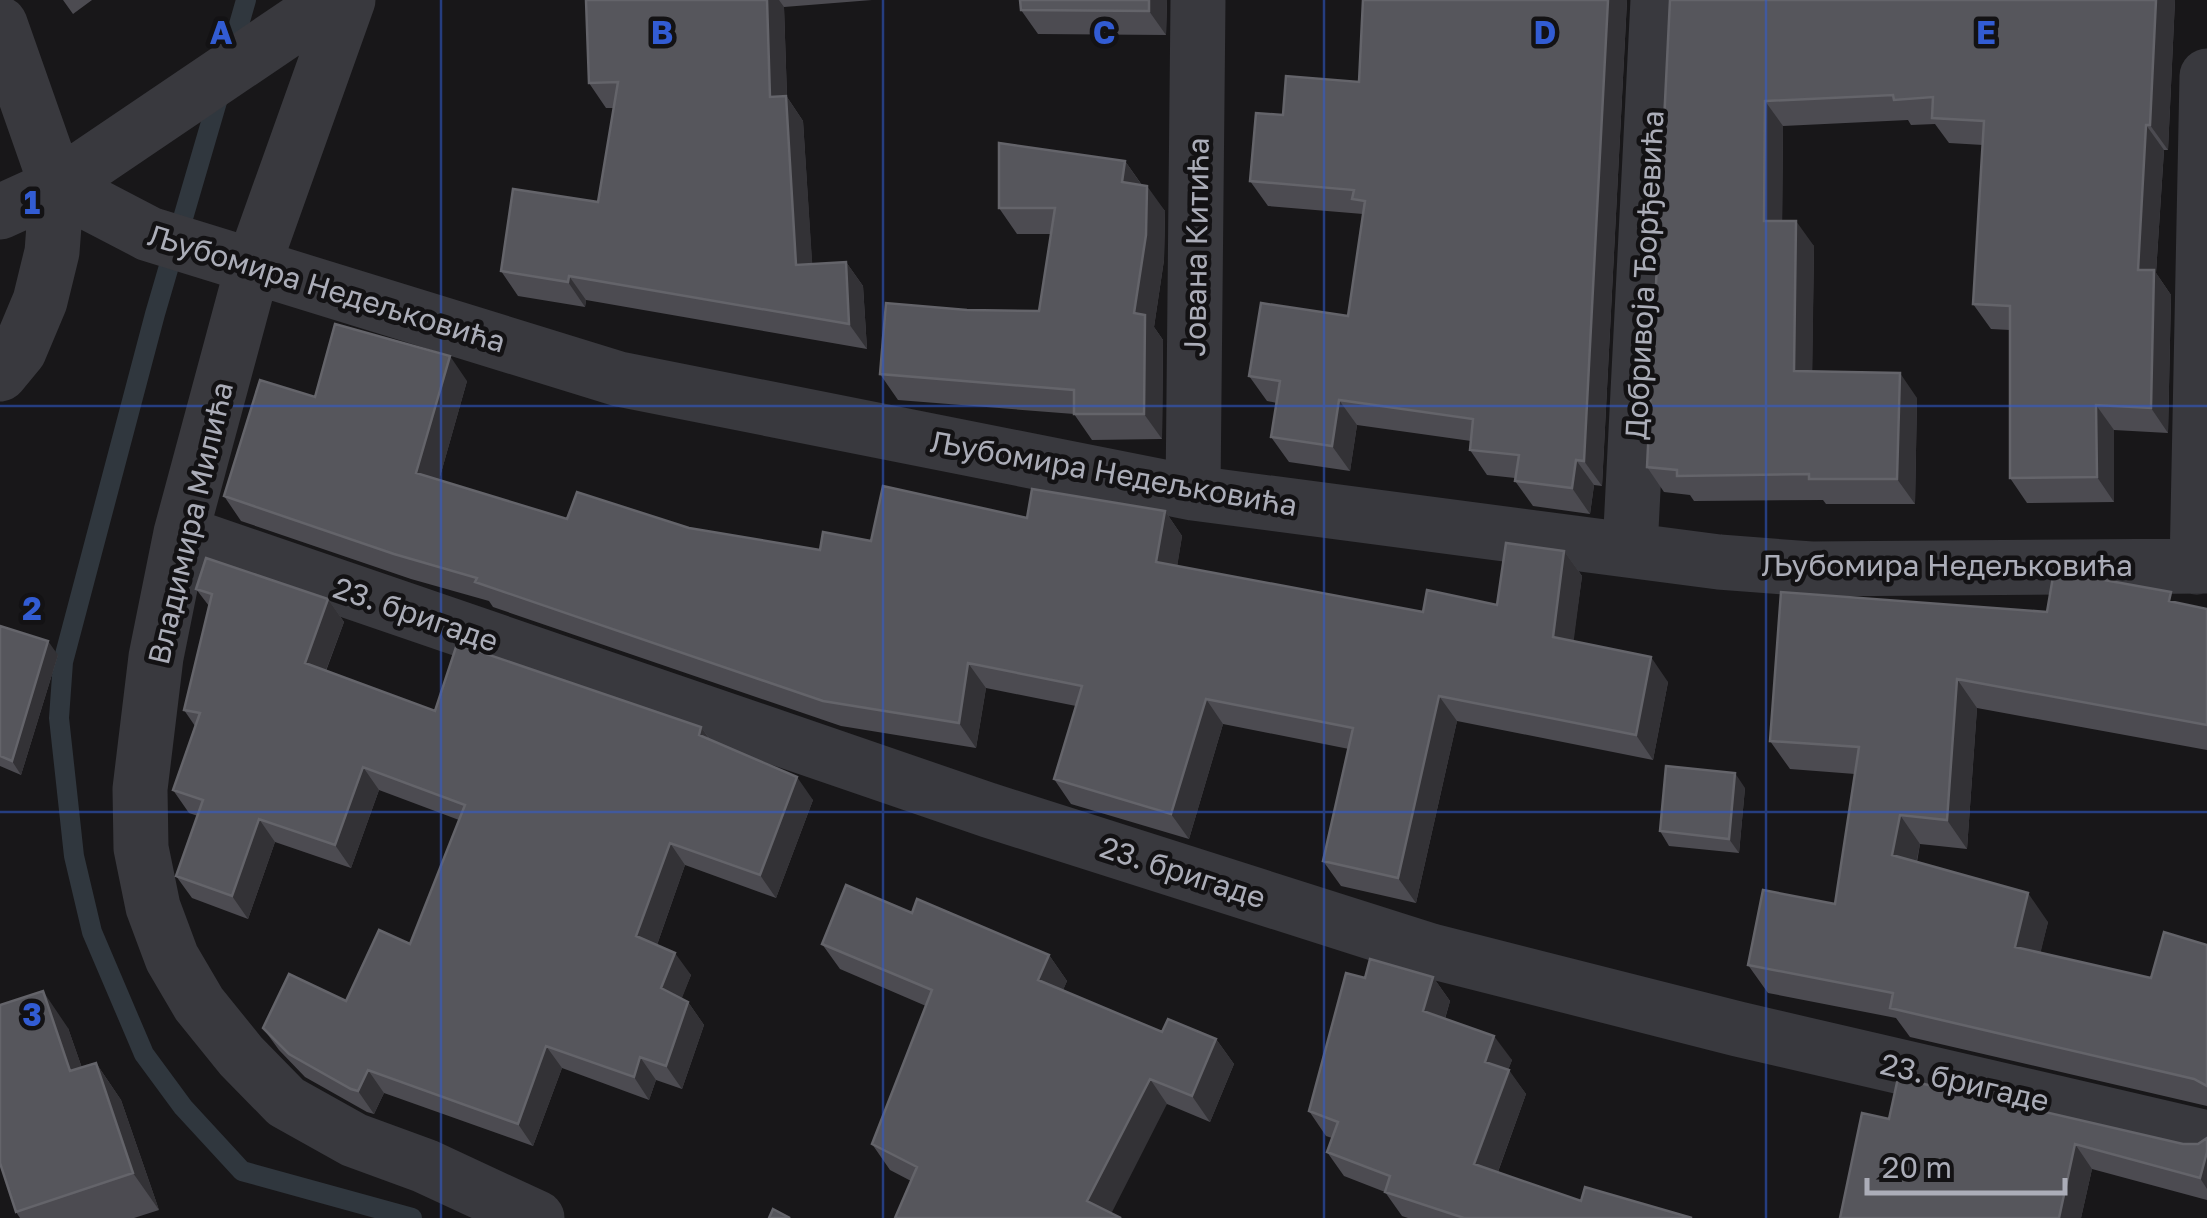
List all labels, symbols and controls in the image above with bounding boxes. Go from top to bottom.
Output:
text: A [210,13,233,51]
text: B [651,13,673,51]
text: C [1093,13,1115,51]
text: D [1534,13,1556,51]
text: E [1976,13,1996,51]
street label: Добривоја Ђорђевића [1617,109,1671,441]
street label: Јована Китића [1176,137,1216,357]
text: 1 [24,183,40,221]
street label: Љубомира Недељковића [144,216,510,360]
street label: Владимира Милића [140,378,240,668]
street label: Љубомира Недељковића [928,423,1300,523]
street label: Љубомира Недељковића [1761,547,2133,583]
street label: 23. бригаде [329,569,503,659]
text: 2 [22,589,42,627]
street label: 23. бригаде [1096,828,1270,916]
text: 3 [22,995,42,1033]
street label: 23. бригаде [1877,1045,2053,1119]
scale bar [1867,1133,2064,1195]
text: 20 m [1882,1149,1952,1185]

